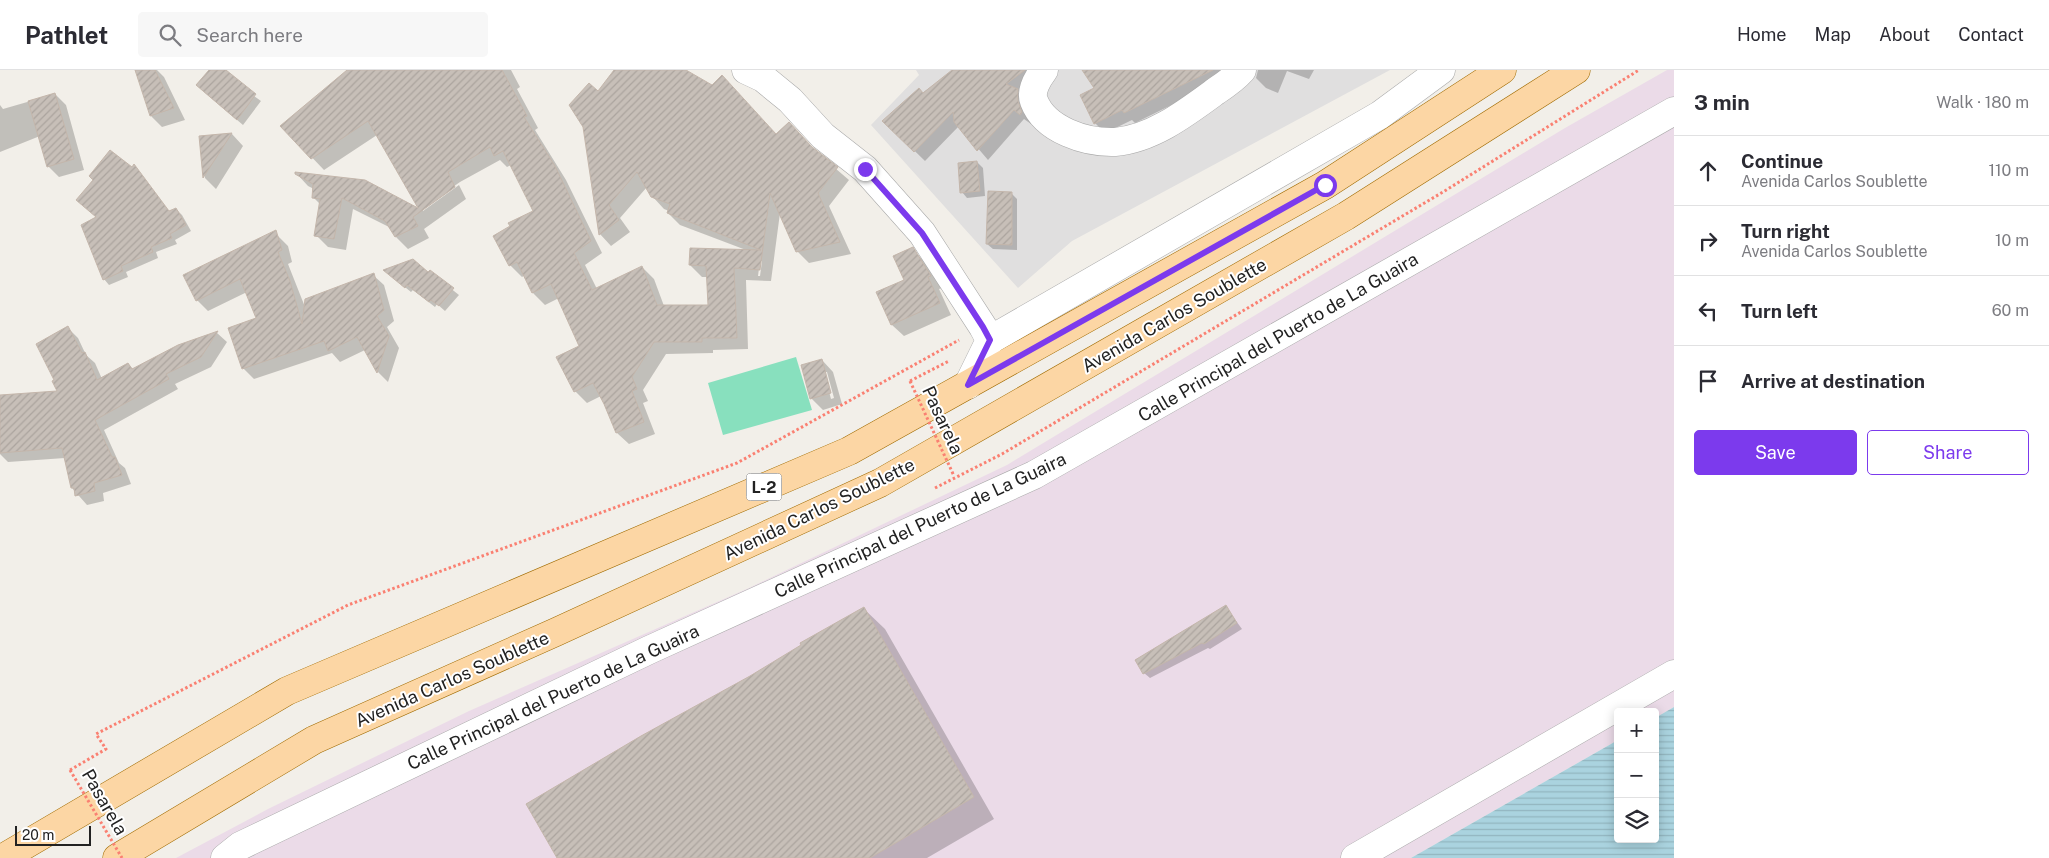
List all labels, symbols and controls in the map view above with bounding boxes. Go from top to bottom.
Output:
search box [138,12,488,57]
text: Pathlet [25,21,108,49]
icon: search [156,21,184,49]
text: Search here [196,24,303,46]
text: Home [1737,24,1787,45]
text: Map [1815,24,1851,45]
text: About [1879,24,1930,45]
text: Contact [1958,24,2024,45]
text: 3 min [1694,90,1750,115]
text: Walk · 180 m [1936,93,2029,112]
text: Continue [1741,150,1823,172]
icon: ahead [1694,157,1722,185]
route end [854,158,877,181]
text: 110 m [1988,161,2029,180]
text: Avenida Carlos Soublette [1741,172,1928,191]
route start [1314,174,1337,197]
text: Turn right [1741,220,1830,242]
icon: right [1694,227,1722,255]
text: 10 m [1995,231,2029,250]
text: Avenida Carlos Soublette [1741,242,1928,261]
street label: Calle Principal del Puerto de La Guaira [1134,248,1422,426]
street label: Avenida Carlos Soublette [1078,253,1270,377]
icon: left [1694,297,1722,325]
text: Turn left [1741,300,1818,322]
text: 60 m [1992,301,2029,320]
icon: arrive [1694,367,1722,395]
text: Arrive at destination [1741,370,1925,392]
street label: Pasarela [918,383,968,457]
button: Save [1694,430,1857,475]
button: Share [1867,430,2029,475]
street label: Calle Principal del Puerto de La Guaira [771,448,1069,602]
street label: Avenida Carlos Soublette [720,454,918,564]
road number: L-2 [746,474,782,501]
street label: Calle Principal del Puerto de La Guaira [404,620,702,774]
street label: Avenida Carlos Soublette [352,627,552,731]
map controls [1614,708,1659,843]
button: + [1614,708,1659,753]
button: − [1614,753,1659,798]
street label: Pasarela [78,765,132,839]
button: layers [1614,798,1659,843]
scale bar [15,823,91,846]
text: 20 m [22,827,54,843]

